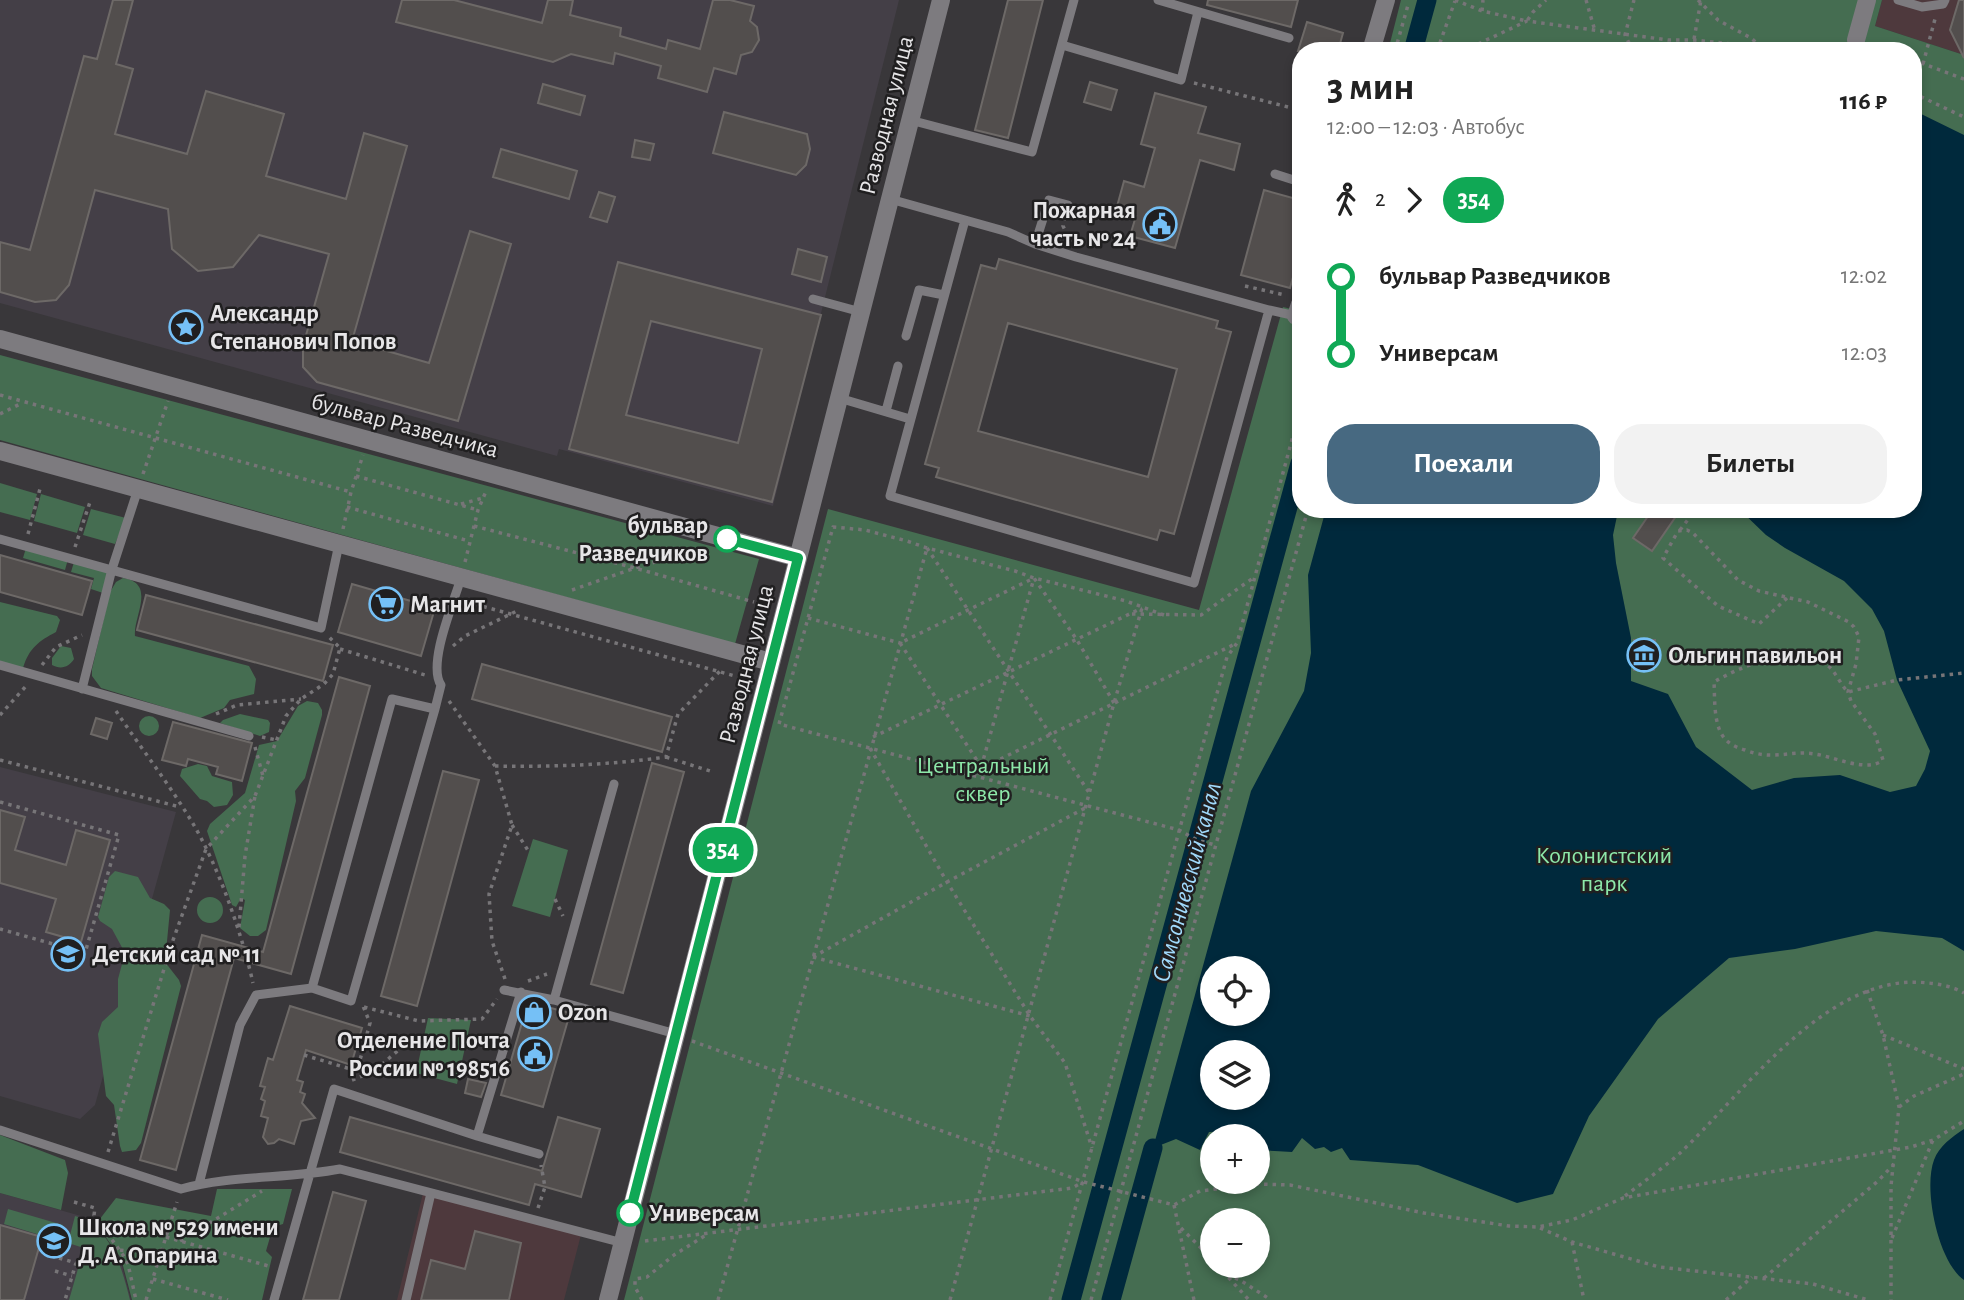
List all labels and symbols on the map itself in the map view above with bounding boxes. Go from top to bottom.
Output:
street label: Разводная улица [856,33,918,197]
place label: Пожарная часть № 24 [1030,199,1136,251]
public building icon: Пожарная часть № 24 [1141,205,1179,243]
place label: Александр Степанович Попов [210,302,396,354]
place icon: Александр Степанович Попов [167,308,205,346]
street label: бульвар Разведчика [309,389,501,462]
place label: бульвар Разведчиков [578,514,708,566]
marker: бульвар Разведчиков [714,526,740,552]
street label: Разводная улица [716,582,778,746]
supermarket icon: Магнит [367,585,405,623]
place label: Магнит [410,593,486,617]
museum icon: Ольгин павильон [1625,636,1663,674]
place label: Ольгин павильон [1668,644,1842,668]
park label: Центральный сквер [917,754,1049,806]
water label: Самсониевский канал [1148,780,1226,985]
line badge: 354 [683,827,763,873]
park label: Колонистский парк [1536,844,1672,896]
school or university icon: Детский сад № 11 [49,935,87,973]
place label: Детский сад № 11 [92,943,261,967]
shop icon: Ozon [515,993,553,1031]
place label: Ozon [558,1001,608,1025]
place label: Отделение Почта России № 198516 [337,1029,510,1081]
public building icon: Отделение Почта России № 198516 [516,1035,554,1073]
marker: Универсам [617,1200,643,1226]
place label: Универсам [649,1202,759,1226]
place label: Школа № 529 имени Д. А. Опарина [78,1216,279,1268]
school or university icon: Школа № 529 имени Д. А. Опарина [35,1222,73,1260]

